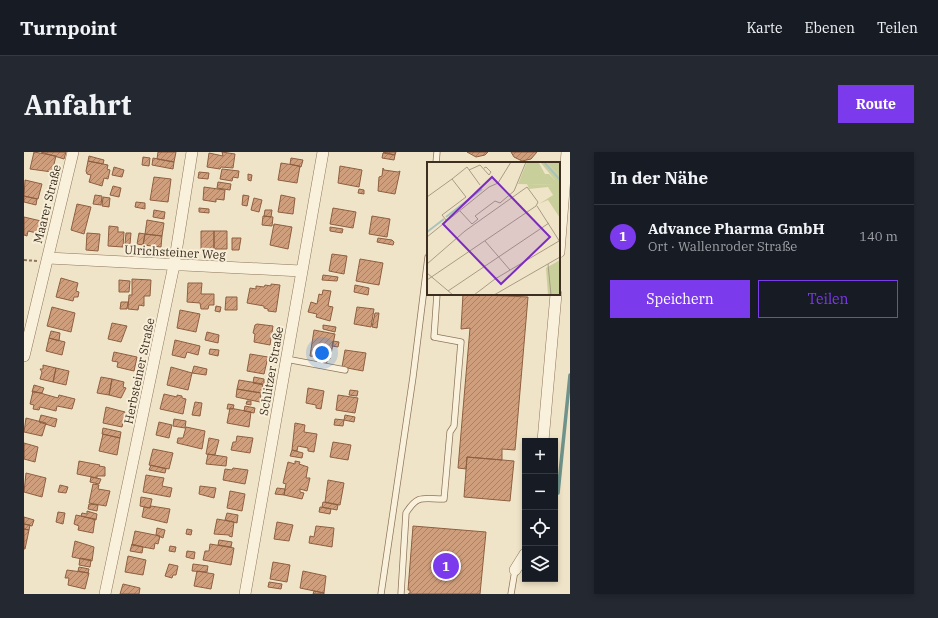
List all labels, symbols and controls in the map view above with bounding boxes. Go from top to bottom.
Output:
text: Turnpoint [20,16,117,40]
text: Karte [746,19,783,37]
text: Ebenen [805,19,855,37]
text: Teilen [877,19,918,37]
button: Route [838,85,914,123]
text: Anfahrt [24,86,132,123]
inset map [427,162,560,295]
street label: Maarer Straße [30,163,64,245]
text: In der Nähe [610,167,708,189]
text: Advance Pharma GmbH [648,219,825,238]
text: 1 [619,228,627,245]
text: 140 m [859,228,898,245]
text: Ort · Wallenroder Straße [648,238,797,255]
street label: Ulrichsteiner Weg [124,242,227,262]
button: Speichern [610,280,750,318]
button: Teilen [758,280,898,318]
street label: Herbsteiner Straße [120,317,158,425]
street label: Schlitzer Straße [256,325,286,417]
your location [312,343,332,363]
map controls [522,438,558,582]
button: + [522,438,558,474]
button: − [522,474,558,510]
button: locate [522,510,558,546]
button: layers [522,546,558,582]
pin: 1 [433,551,459,581]

